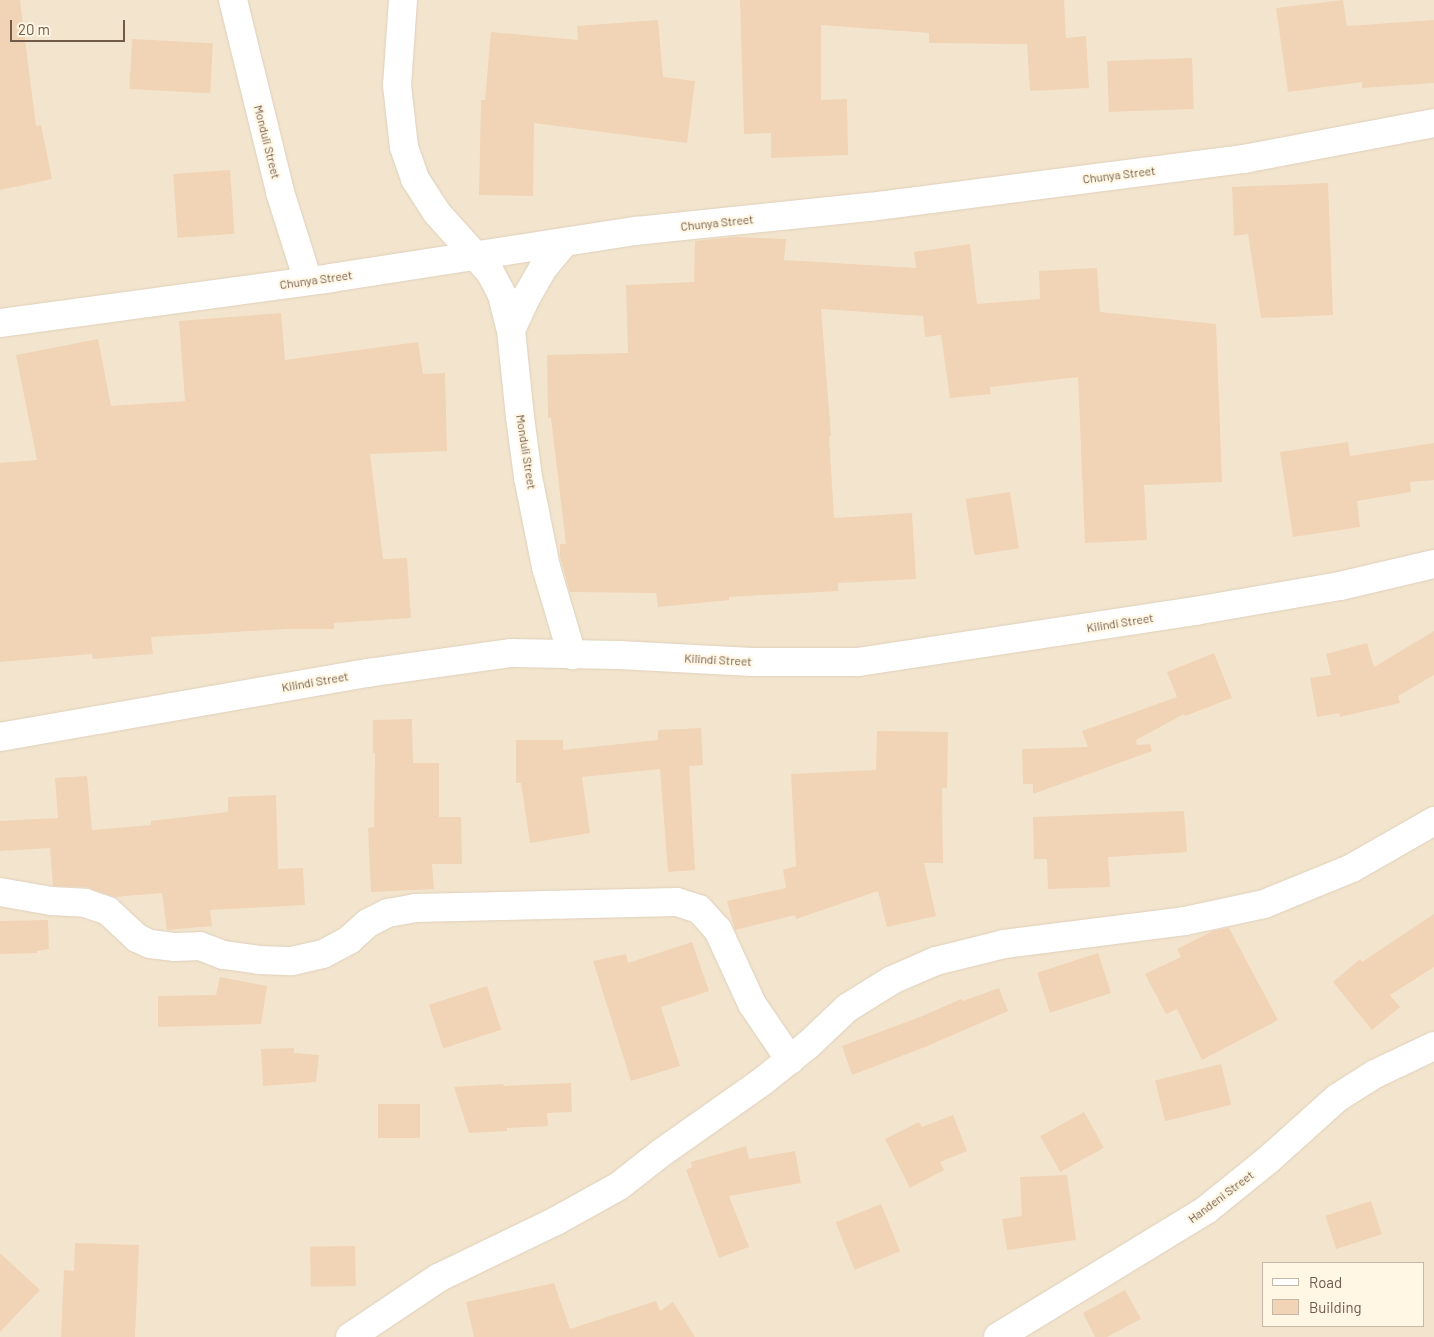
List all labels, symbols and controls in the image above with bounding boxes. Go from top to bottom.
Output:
scale bar [12,10,128,42]
text: 20 m [18,20,50,38]
street label: Monduli Street [251,104,283,180]
street label: Chunya Street [1082,163,1156,187]
street label: Chunya Street [680,212,754,234]
street label: Chunya Street [279,268,353,292]
street label: Monduli Street [513,414,539,490]
street label: Kilindi Street [1086,611,1154,635]
street label: Kilindi Street [684,651,752,669]
street label: Kilindi Street [281,669,349,695]
street label: Handeni Street [1186,1168,1256,1226]
legend [1262,1262,1424,1327]
text: Road [1309,1273,1342,1291]
text: Building [1309,1298,1362,1316]

